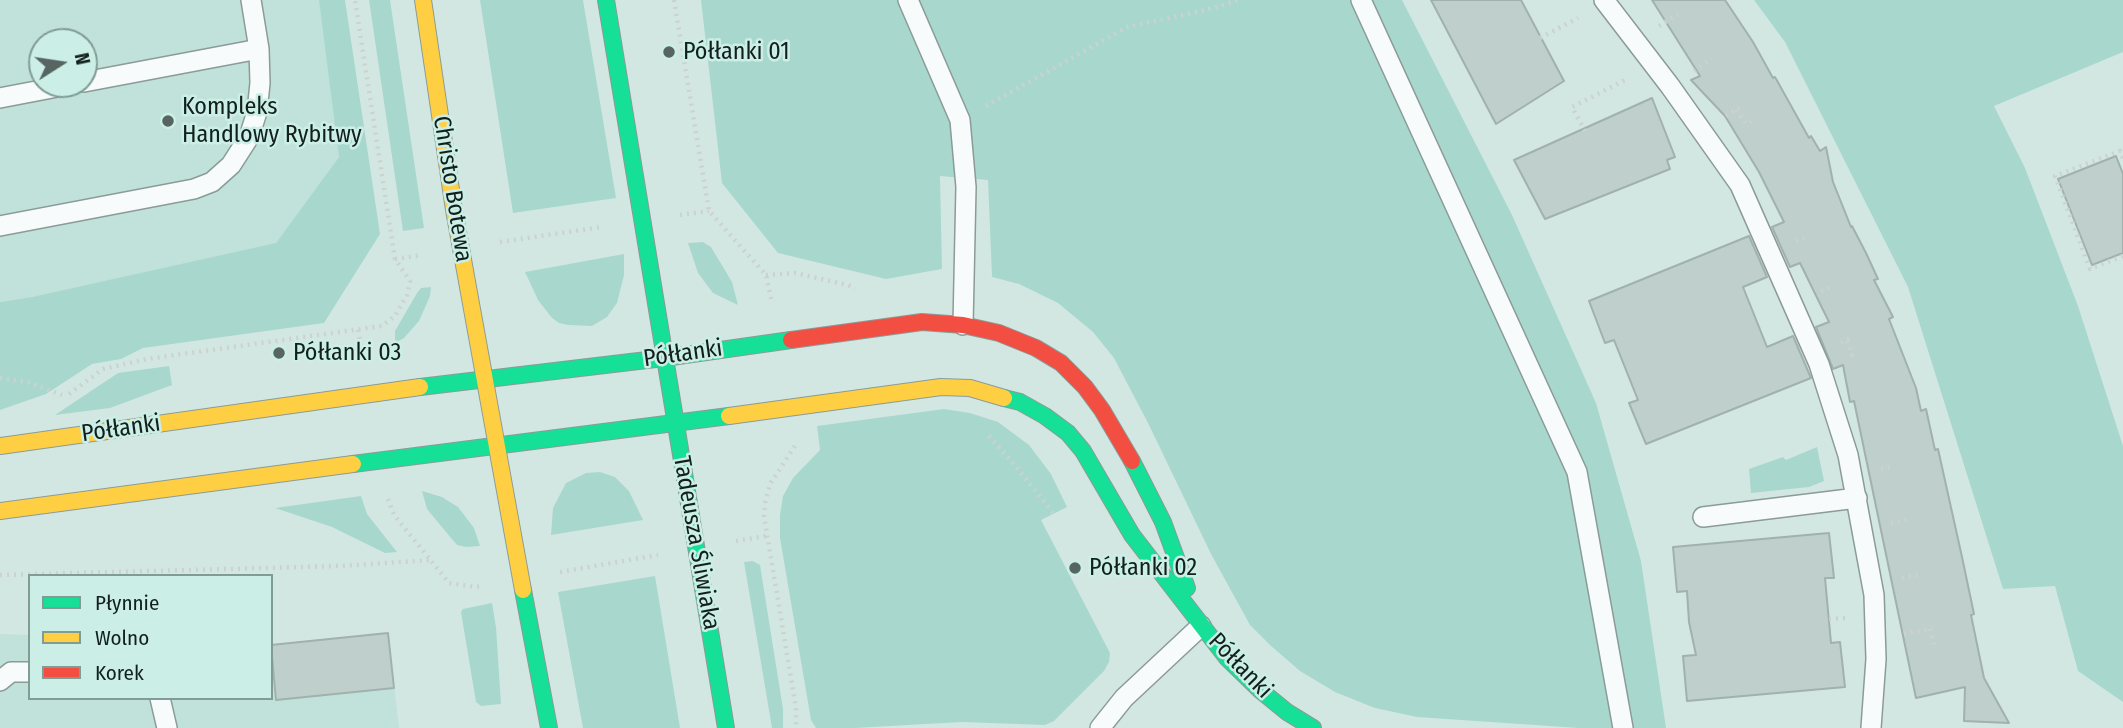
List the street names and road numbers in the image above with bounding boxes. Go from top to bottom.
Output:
street label: Christo Botewa [426,114,478,264]
street label: Półłanki [642,334,724,374]
street label: Półłanki [80,409,162,449]
street label: Tadeusza Śliwiaka [667,454,725,632]
street label: Półłanki [1202,627,1278,705]

